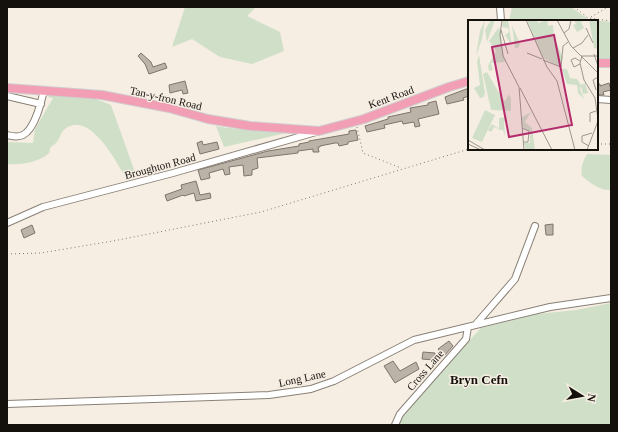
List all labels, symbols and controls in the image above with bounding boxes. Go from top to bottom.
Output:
inset map [468,20,598,150]
street label: Kent Road [367,83,416,111]
street label: Tan-y-fron Road [129,84,204,112]
street label: Broughton Road [123,151,197,181]
street label: Cross Lane [404,347,446,393]
street label: Long Lane [277,367,327,389]
district label: Bryn Cefn [450,372,509,387]
north arrow [562,376,602,416]
text: N [585,393,598,403]

